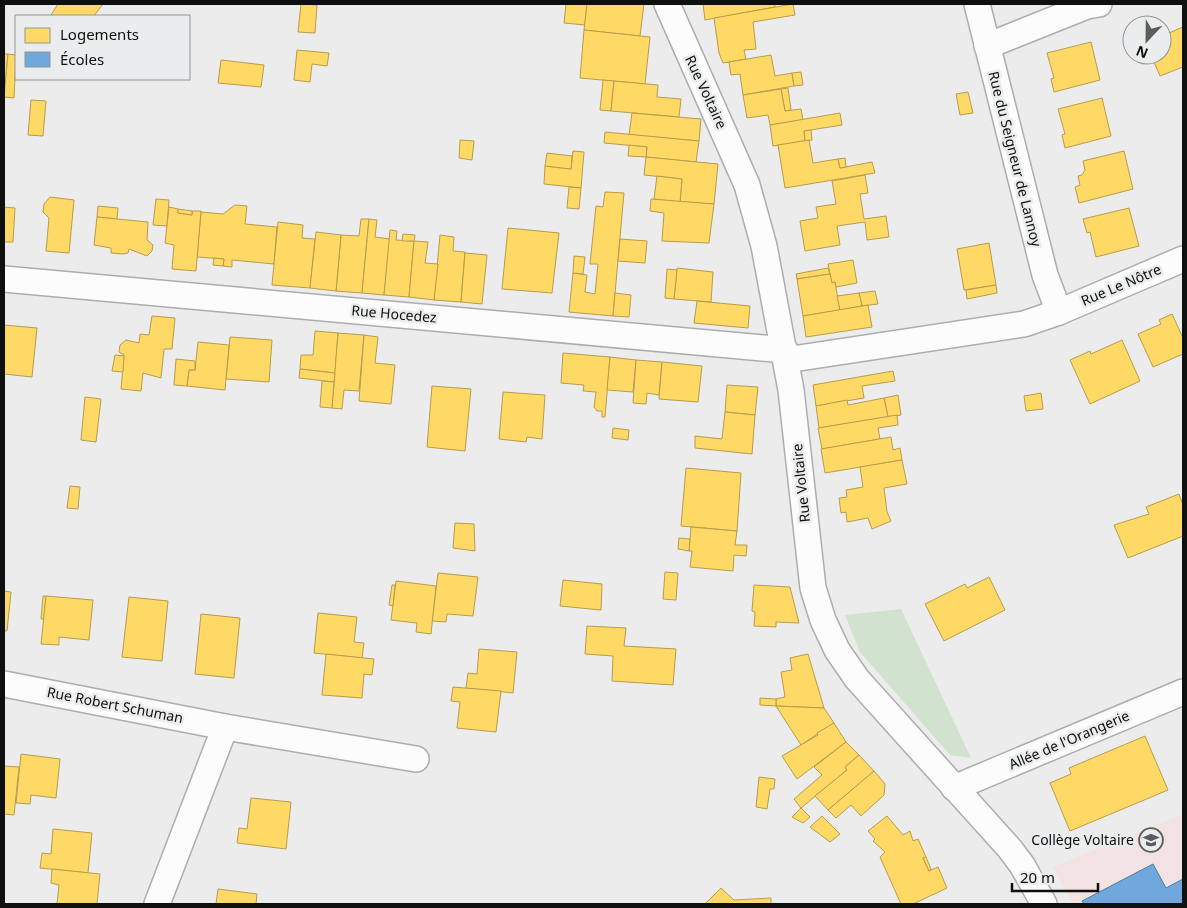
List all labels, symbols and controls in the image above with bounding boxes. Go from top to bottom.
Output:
legend [15,15,190,80]
north arrow [1122,15,1172,65]
text: Logements [60,24,139,44]
text: N [1133,42,1151,63]
text: Écoles [60,49,104,69]
street label: Rue Voltaire [681,52,732,132]
street label: Rue du Seigneur de Lannoy [984,69,1047,249]
street label: Rue Le Nôtre [1078,259,1164,310]
street label: Rue Hocedez [351,300,438,327]
street label: Rue Voltaire [787,443,814,523]
street label: Rue Robert Schuman [45,682,185,727]
street label: Allée de l'Orangerie [1006,706,1132,774]
school or university icon: Collège Voltaire [1138,827,1164,853]
place label: Collège Voltaire [1031,830,1134,849]
scale bar [1012,860,1098,892]
text: 20 m [1020,867,1055,887]

